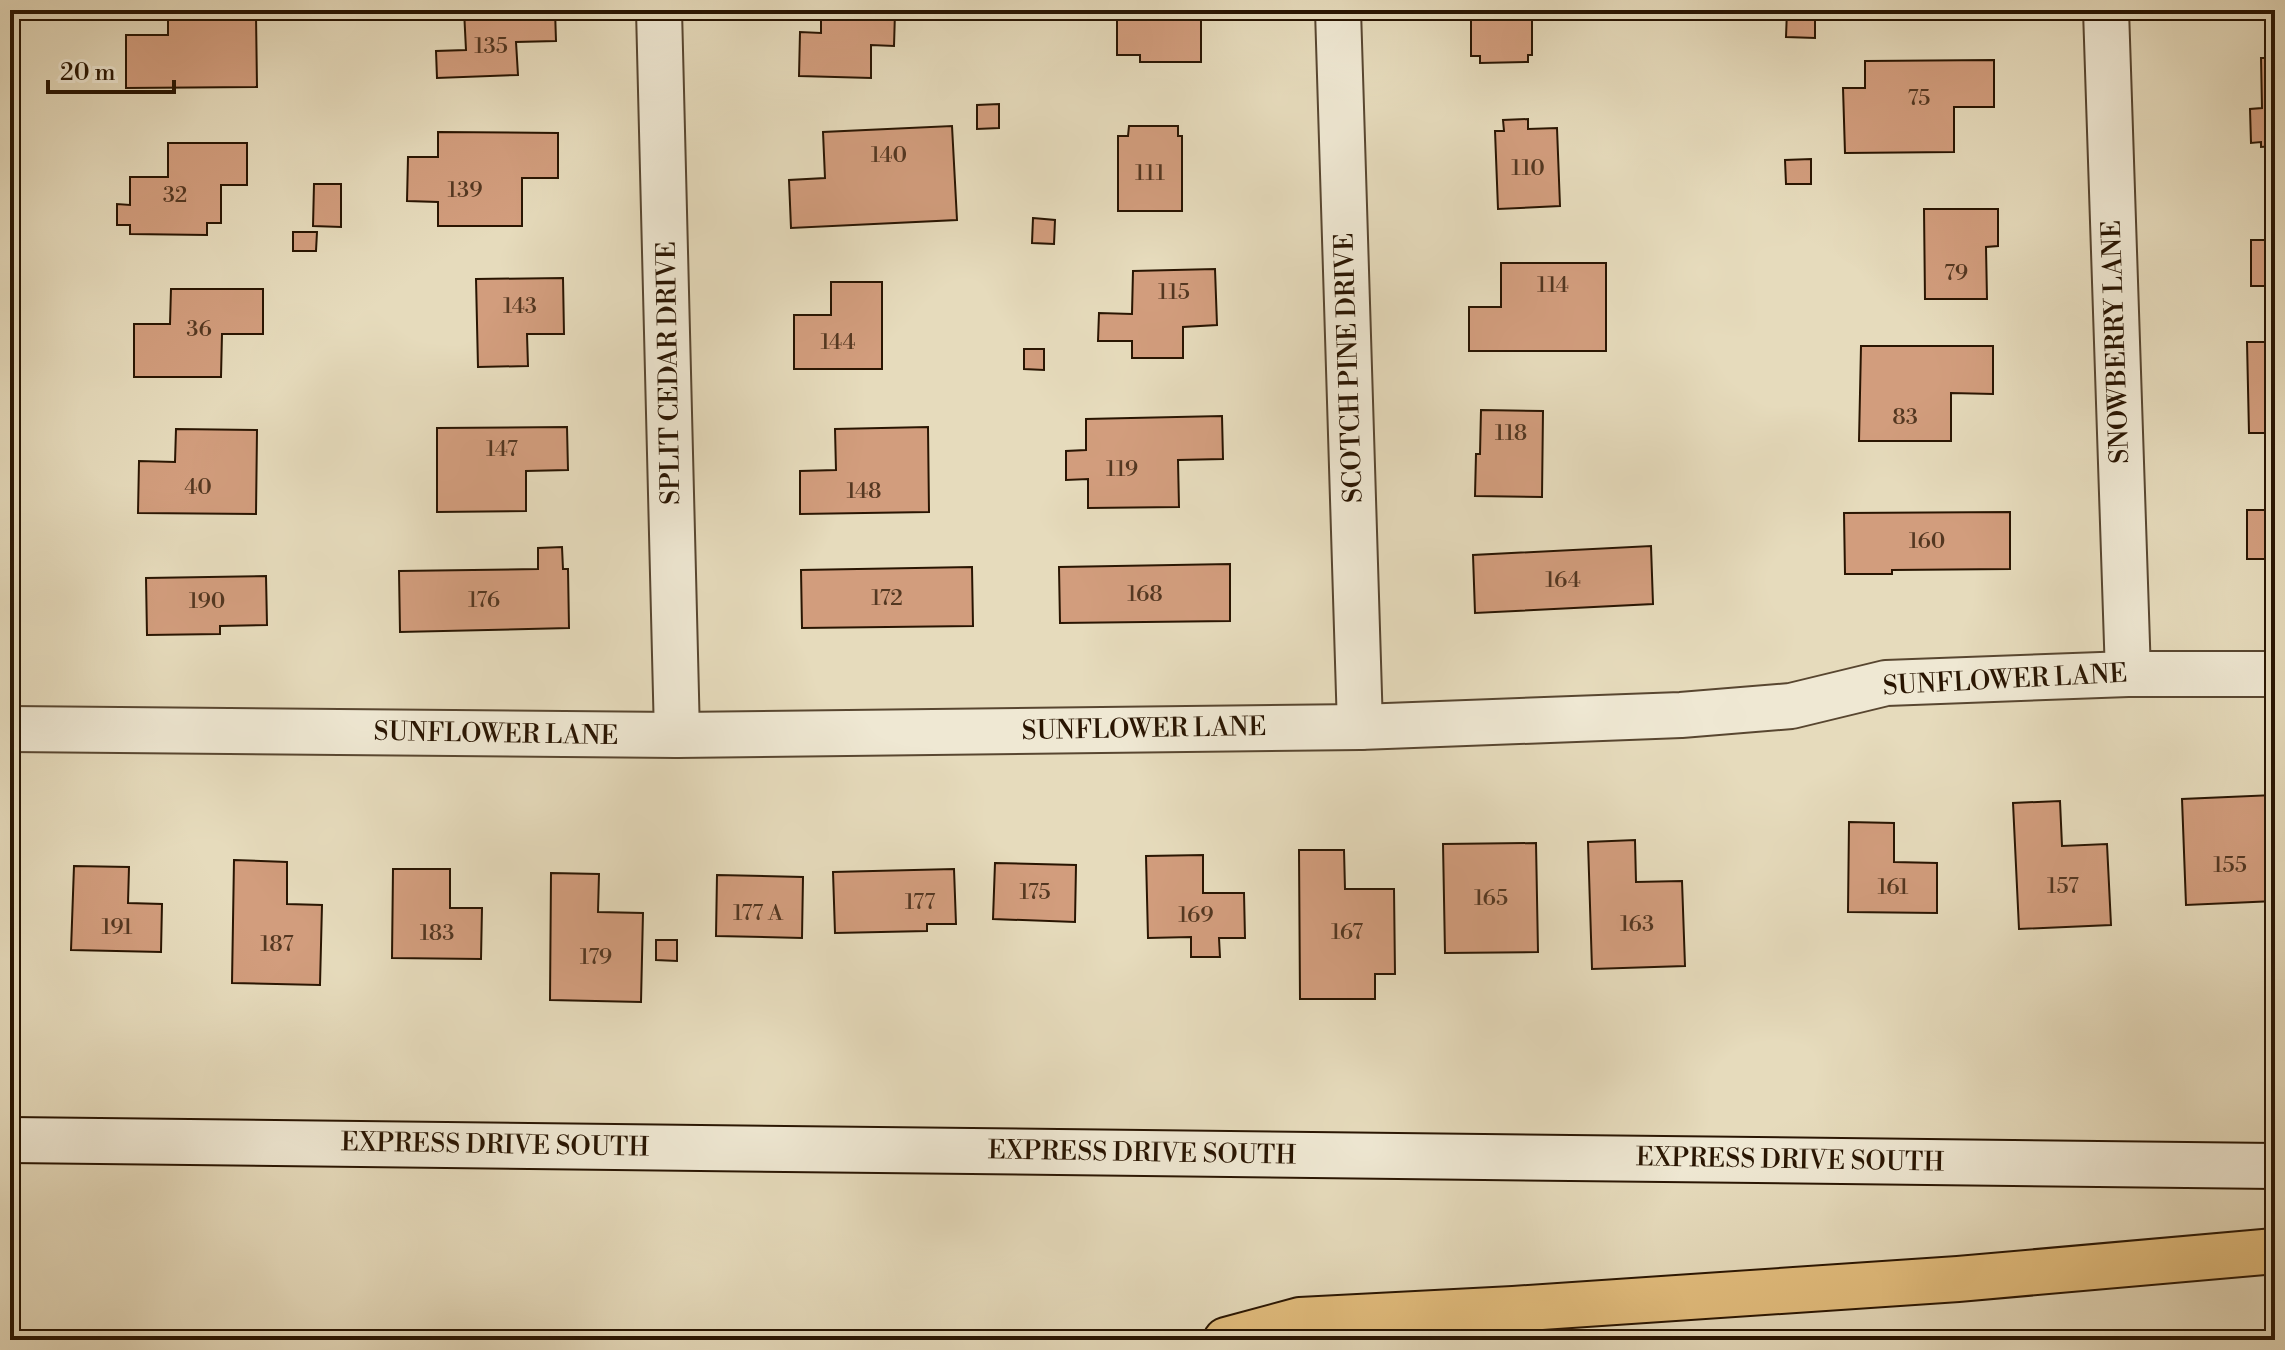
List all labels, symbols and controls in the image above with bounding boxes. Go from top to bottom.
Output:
house number: 135 [474,33,508,60]
scale bar [48,44,174,94]
text: 20 m [60,58,116,88]
house number: 75 [1908,85,1930,112]
house number: 140 [871,142,907,169]
house number: 110 [1511,155,1545,182]
house number: 111 [1135,160,1165,187]
house number: 139 [448,177,482,204]
house number: 32 [163,182,187,209]
street label: SNOWBERRY LANE [2096,220,2136,464]
street label: SCOTCH PINE DRIVE [1328,232,1370,504]
street label: SPLIT CEDAR DRIVE [651,241,687,505]
house number: 79 [1944,260,1968,287]
house number: 114 [1537,272,1569,299]
house number: 115 [1158,279,1190,306]
house number: 143 [503,293,537,320]
house number: 36 [186,316,212,343]
house number: 144 [820,329,856,356]
house number: 83 [1892,404,1918,431]
house number: 118 [1495,420,1527,447]
house number: 147 [486,436,518,463]
house number: 119 [1106,456,1138,483]
house number: 40 [184,474,212,501]
house number: 148 [846,478,882,505]
house number: 160 [1909,528,1945,555]
house number: 164 [1545,567,1581,594]
house number: 168 [1127,581,1163,608]
house number: 172 [871,585,903,612]
house number: 176 [468,587,500,614]
house number: 190 [189,588,225,615]
street label: SUNFLOWER LANE [1882,658,2128,702]
street label: SUNFLOWER LANE [1021,711,1267,747]
street label: SUNFLOWER LANE [373,716,619,752]
house number: 155 [2213,852,2247,879]
house number: 157 [2047,873,2079,900]
house number: 161 [1878,874,1909,901]
house number: 175 [1019,879,1051,906]
house number: 165 [1474,885,1508,912]
house number: 177 [905,889,935,916]
house number: 177 A [733,900,784,927]
house number: 169 [1178,902,1214,929]
house number: 163 [1620,911,1654,938]
house number: 191 [102,914,133,941]
house number: 167 [1331,919,1363,946]
house number: 183 [420,920,454,947]
house number: 187 [260,931,294,958]
house number: 179 [580,944,612,971]
street label: EXPRESS DRIVE SOUTH [341,1126,650,1164]
street label: EXPRESS DRIVE SOUTH [988,1134,1297,1172]
street label: EXPRESS DRIVE SOUTH [1636,1141,1945,1179]

